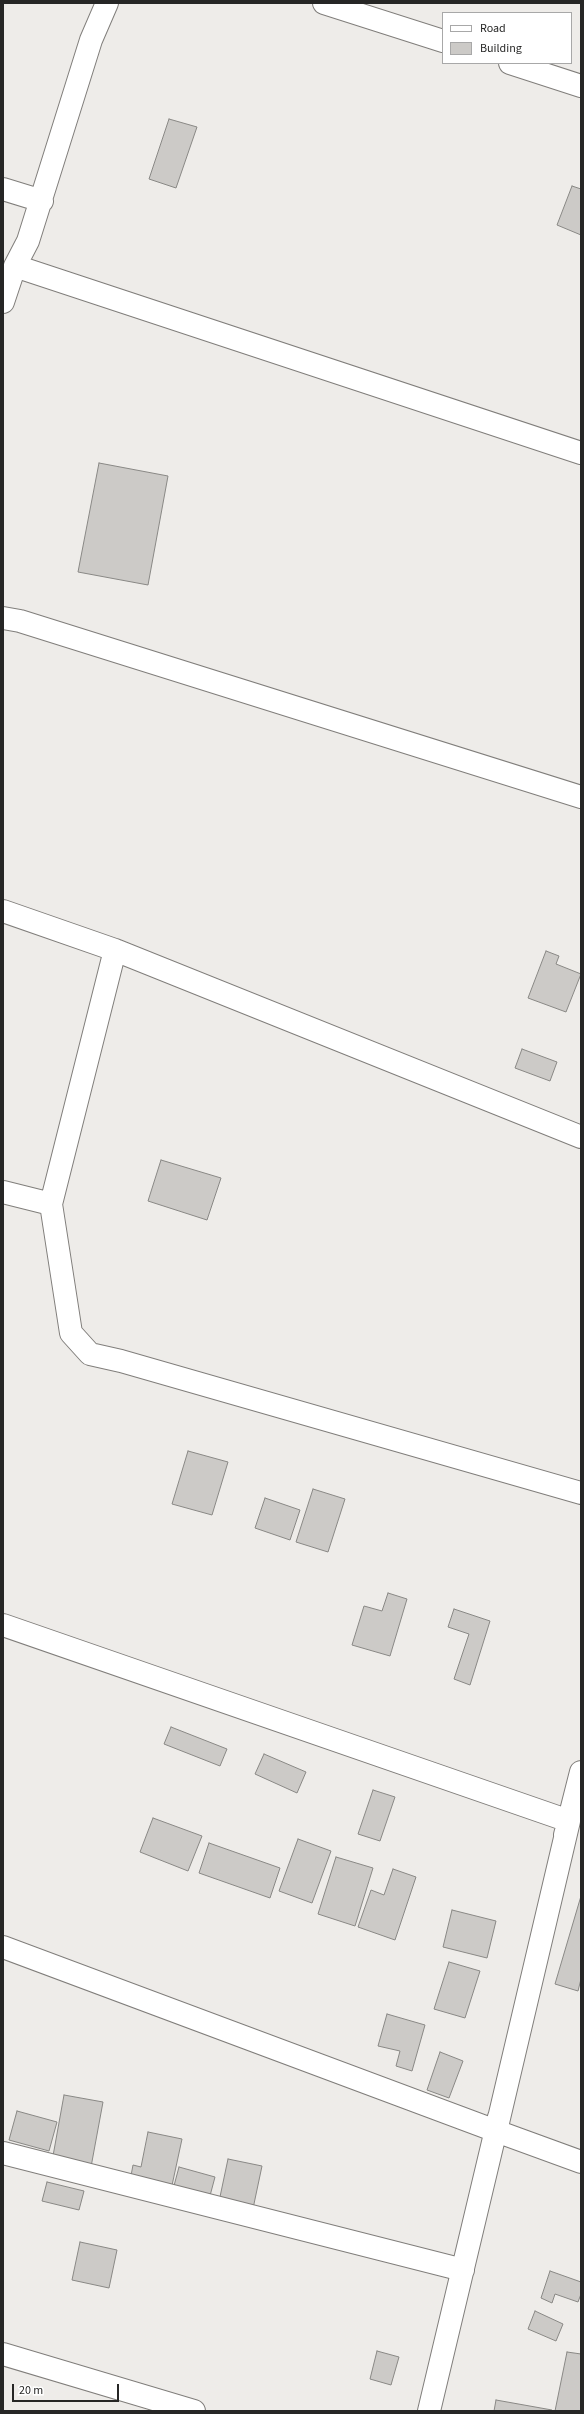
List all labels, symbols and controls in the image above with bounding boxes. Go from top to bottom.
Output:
legend [442,12,572,64]
text: Road [480,20,506,37]
text: Building [480,40,522,57]
scale bar [14,2376,121,2402]
text: 20 m [19,2382,43,2399]

